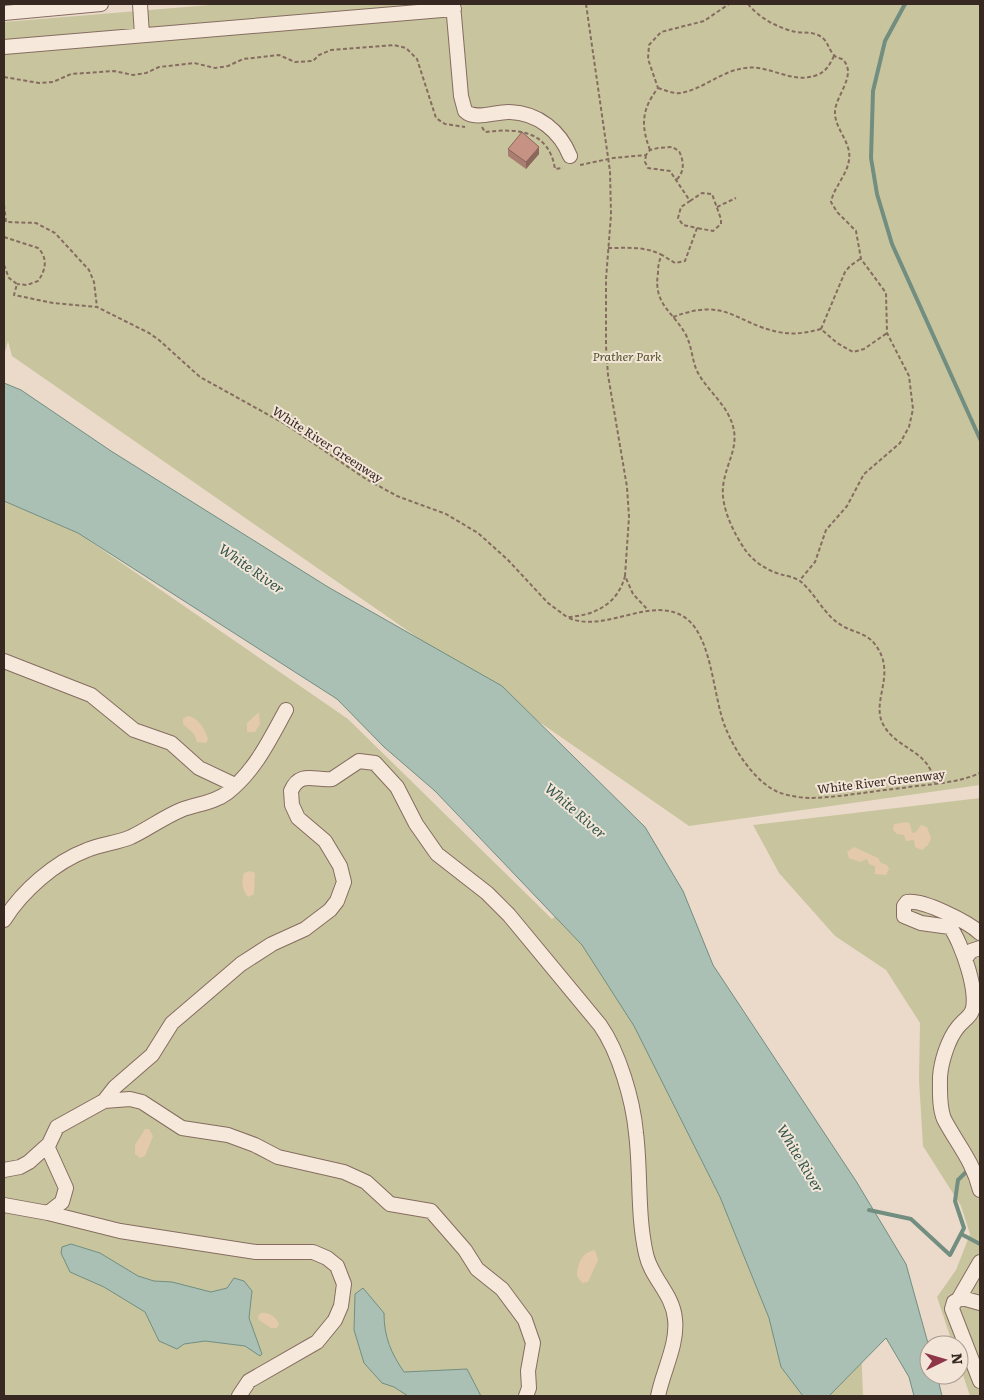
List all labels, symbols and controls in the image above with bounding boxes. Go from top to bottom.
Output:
park label: Prather Park [592,347,662,365]
street label: White River Greenway [269,401,387,487]
water label: White River [215,538,289,598]
street label: White River Greenway [816,764,946,798]
water label: White River [541,778,612,843]
water label: White River [773,1120,829,1196]
north arrow [919,1335,969,1385]
text: N [947,1352,968,1366]

